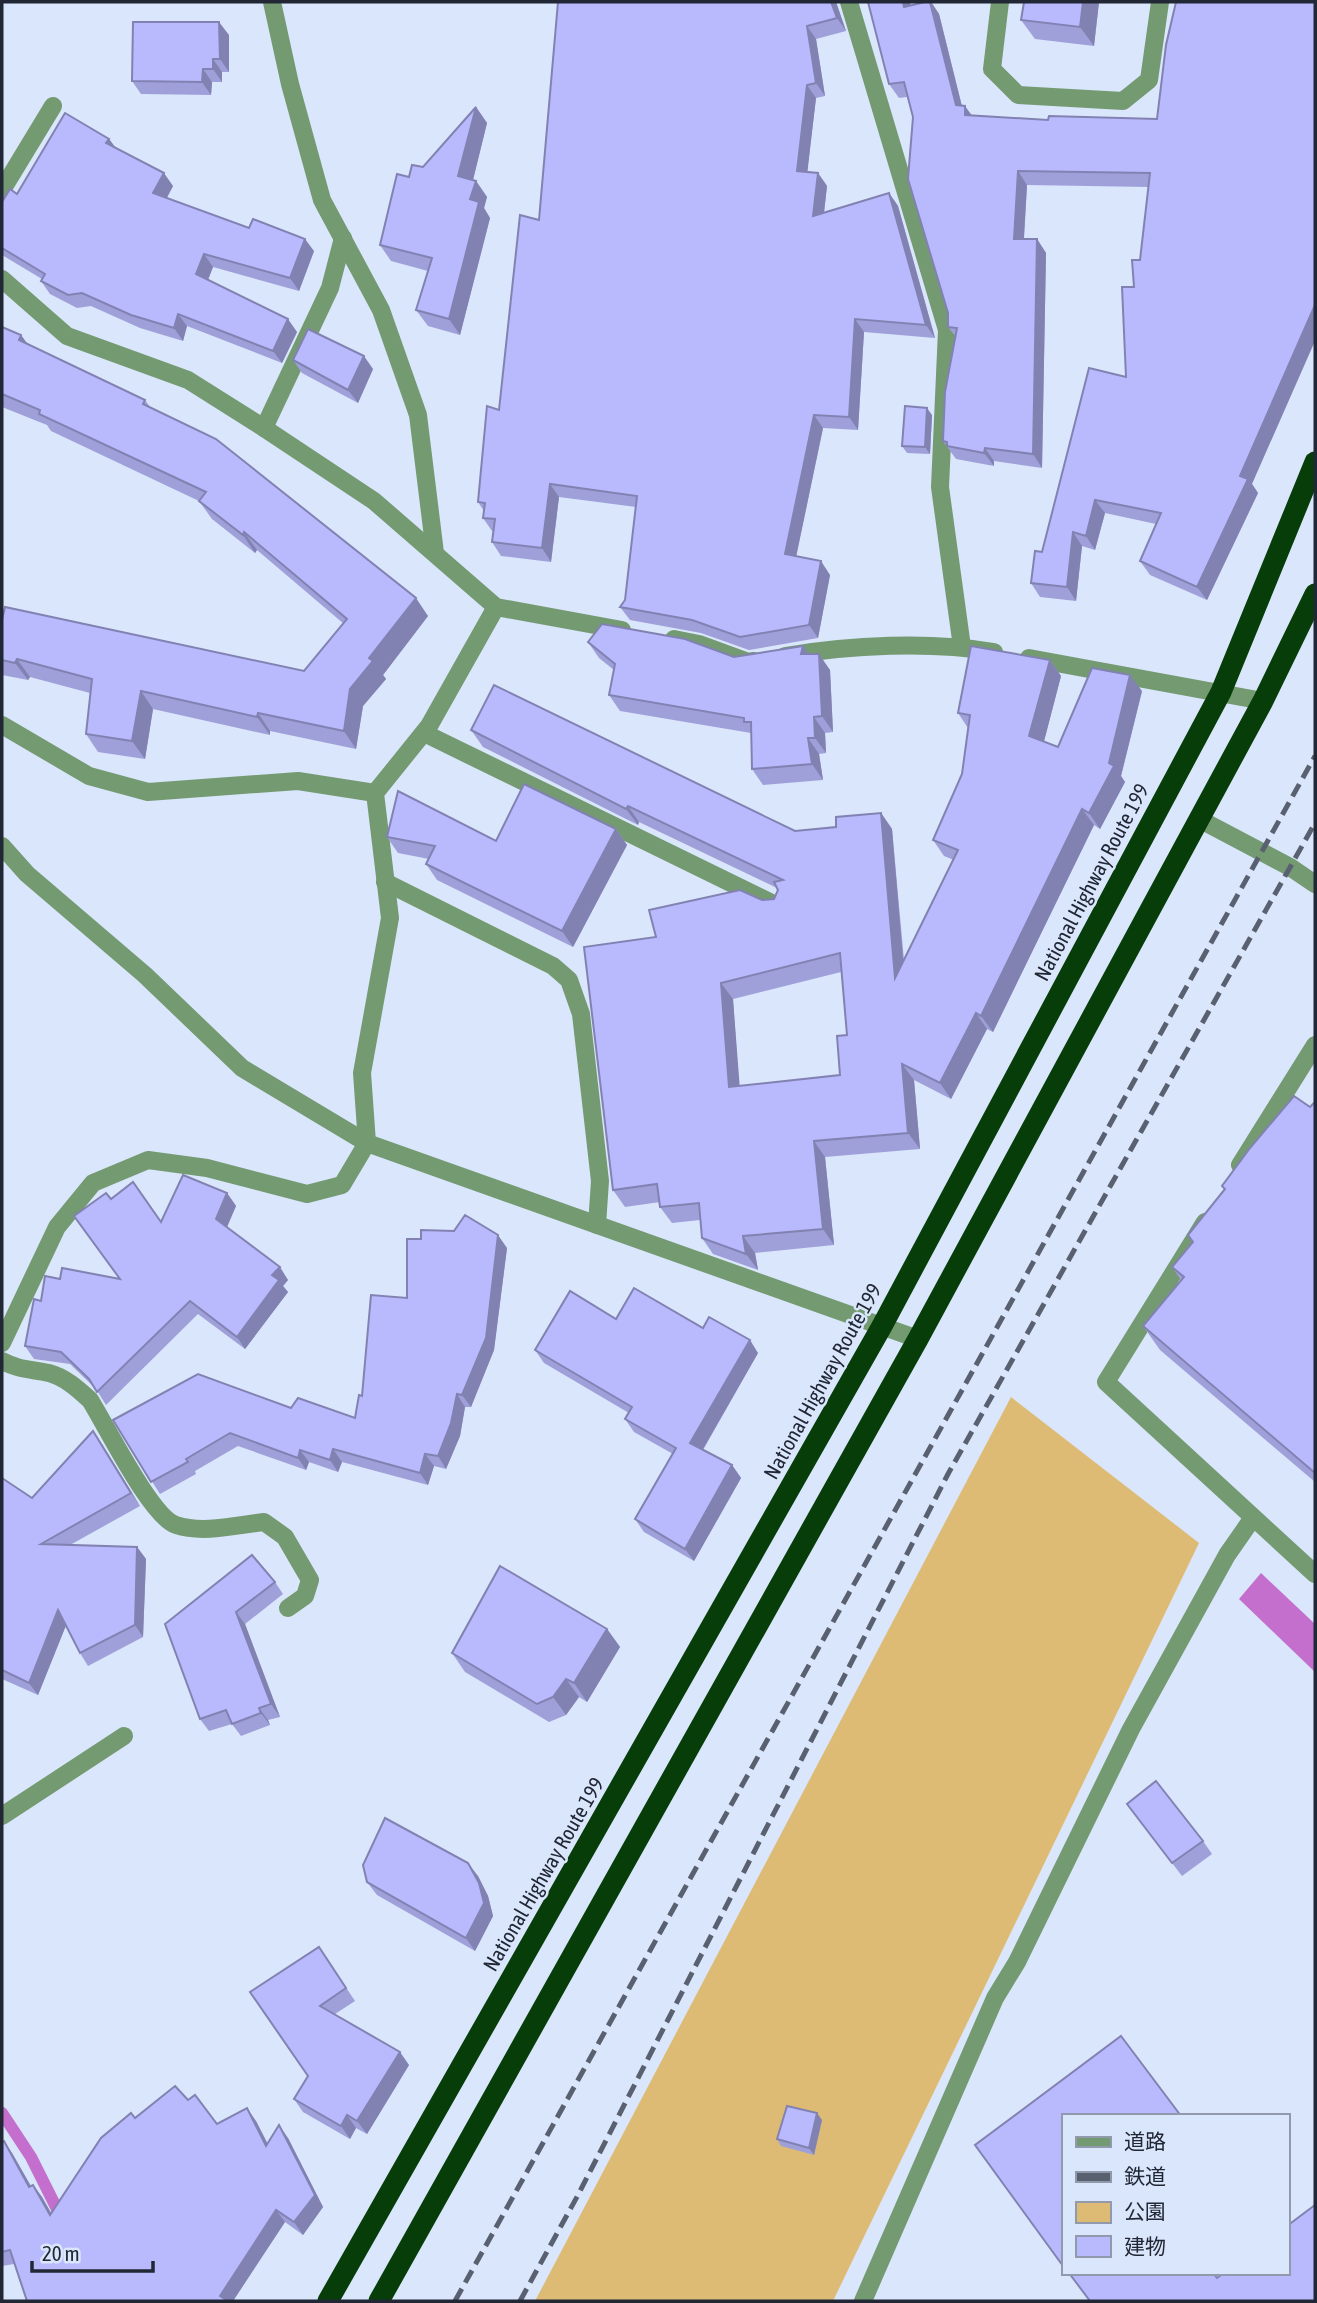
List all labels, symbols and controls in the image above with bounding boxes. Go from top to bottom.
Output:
street label: National Highway Route 199 [1029,779,1153,985]
street label: National Highway Route 199 [758,1279,886,1483]
street label: National Highway Route 199 [478,1773,608,1975]
legend [1062,2114,1289,2275]
text: 道路 [1124,2129,1166,2153]
text: 鉄道 [1124,2164,1166,2188]
text: 公園 [1124,2199,1166,2223]
scale bar [32,2230,152,2274]
text: 建物 [1124,2234,1166,2258]
text: 20 m [42,2241,80,2265]

